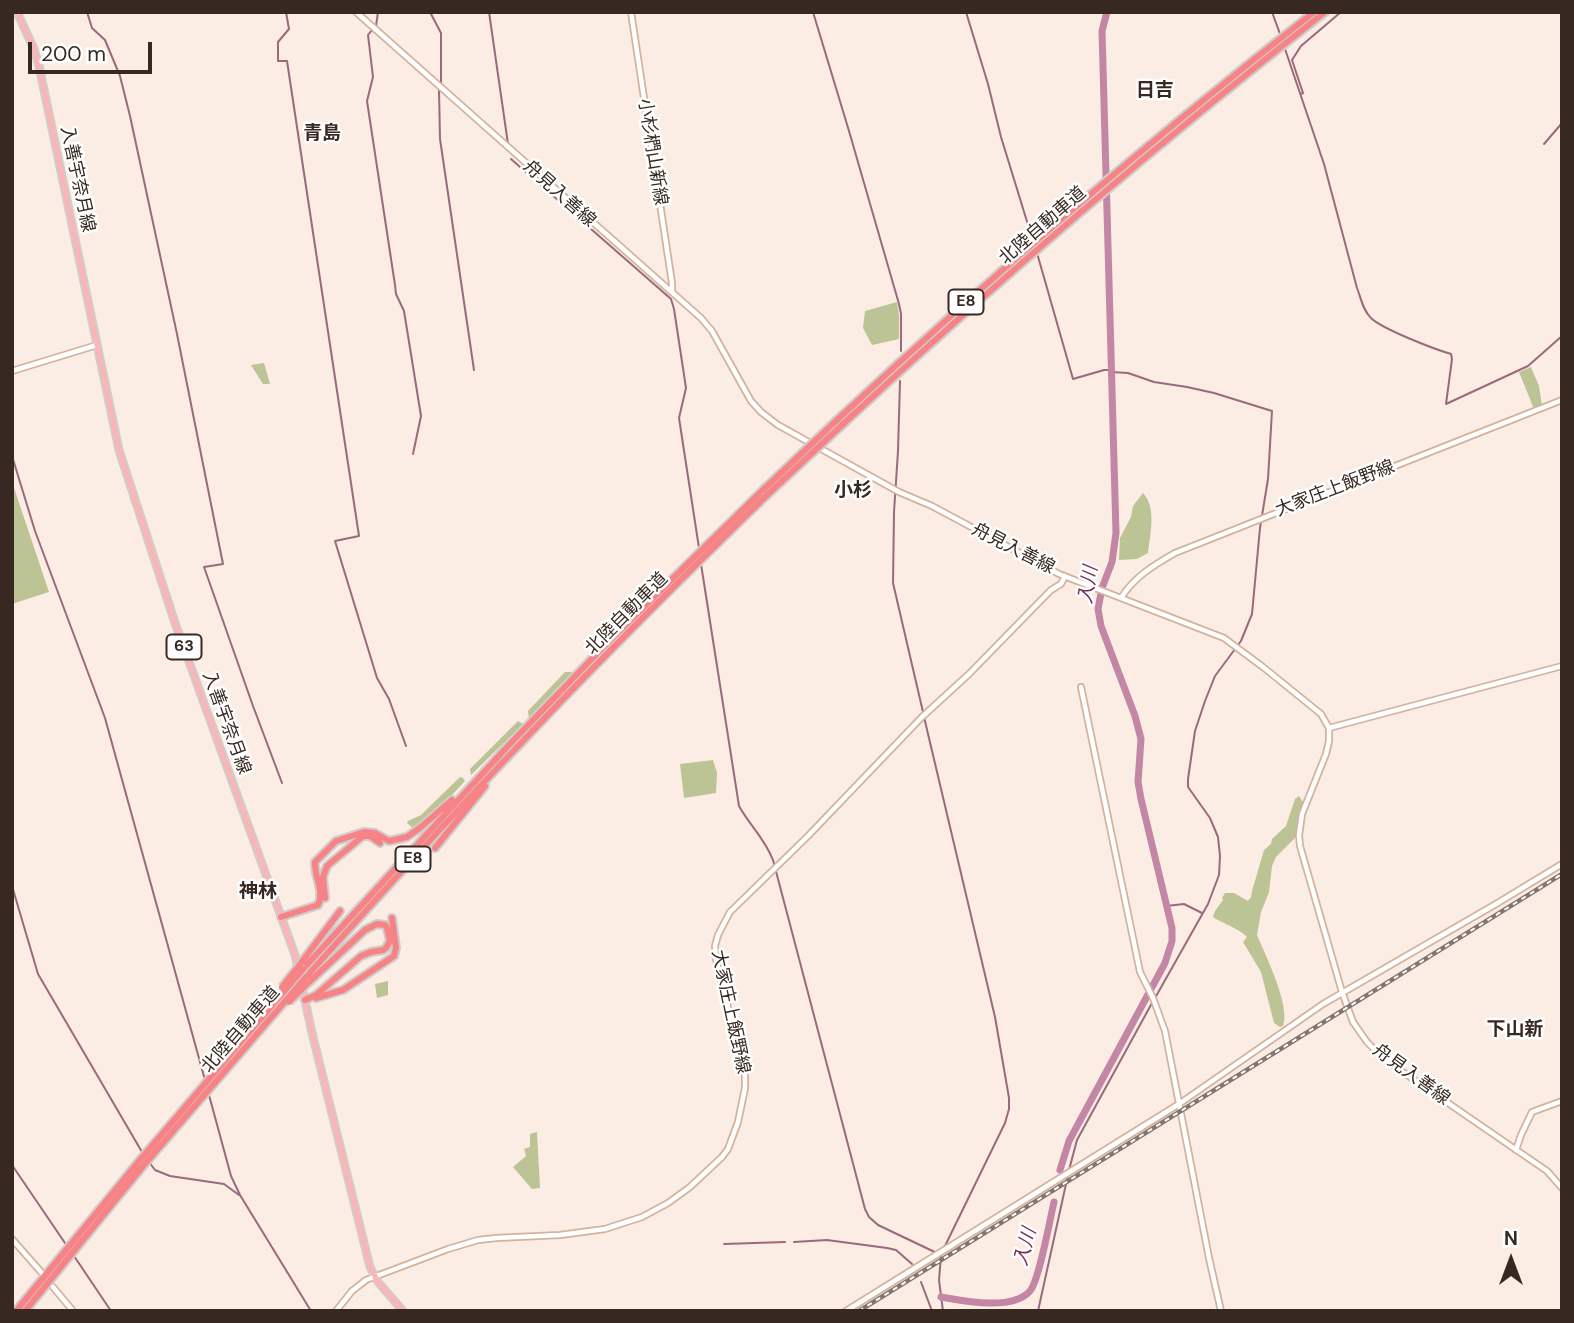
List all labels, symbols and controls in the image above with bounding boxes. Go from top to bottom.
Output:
scale bar [32,28,156,72]
text: 200 m [41,40,106,68]
district label: 日吉 [1136,80,1174,102]
street label: 小杉椚山新線 [633,97,671,207]
district label: 青島 [303,123,341,145]
street label: 入善宇奈月線 [55,124,99,234]
street label: 舟見入善線 [518,156,600,232]
street label: 北陸自動車道 [995,182,1091,270]
road number: E8 [948,290,984,314]
street label: 大家庄上飯野線 [1272,456,1398,522]
district label: 小杉 [834,480,872,502]
street label: 舟見入善線 [968,519,1058,579]
water label: 入川 [1075,564,1103,606]
street label: 北陸自動車道 [581,568,673,660]
road number: 63 [166,634,202,660]
street label: 入善宇奈月線 [197,669,255,777]
road number: E8 [396,846,430,872]
district label: 神林 [239,881,277,903]
street label: 大家庄上飯野線 [706,948,754,1076]
street label: 北陸自動車道 [197,982,285,1078]
district label: 下山新 [1487,1019,1543,1041]
street label: 舟見入善線 [1368,1040,1454,1110]
north arrow [1476,1225,1546,1295]
water label: 入川 [1010,1226,1042,1268]
text: N [1504,1226,1518,1251]

